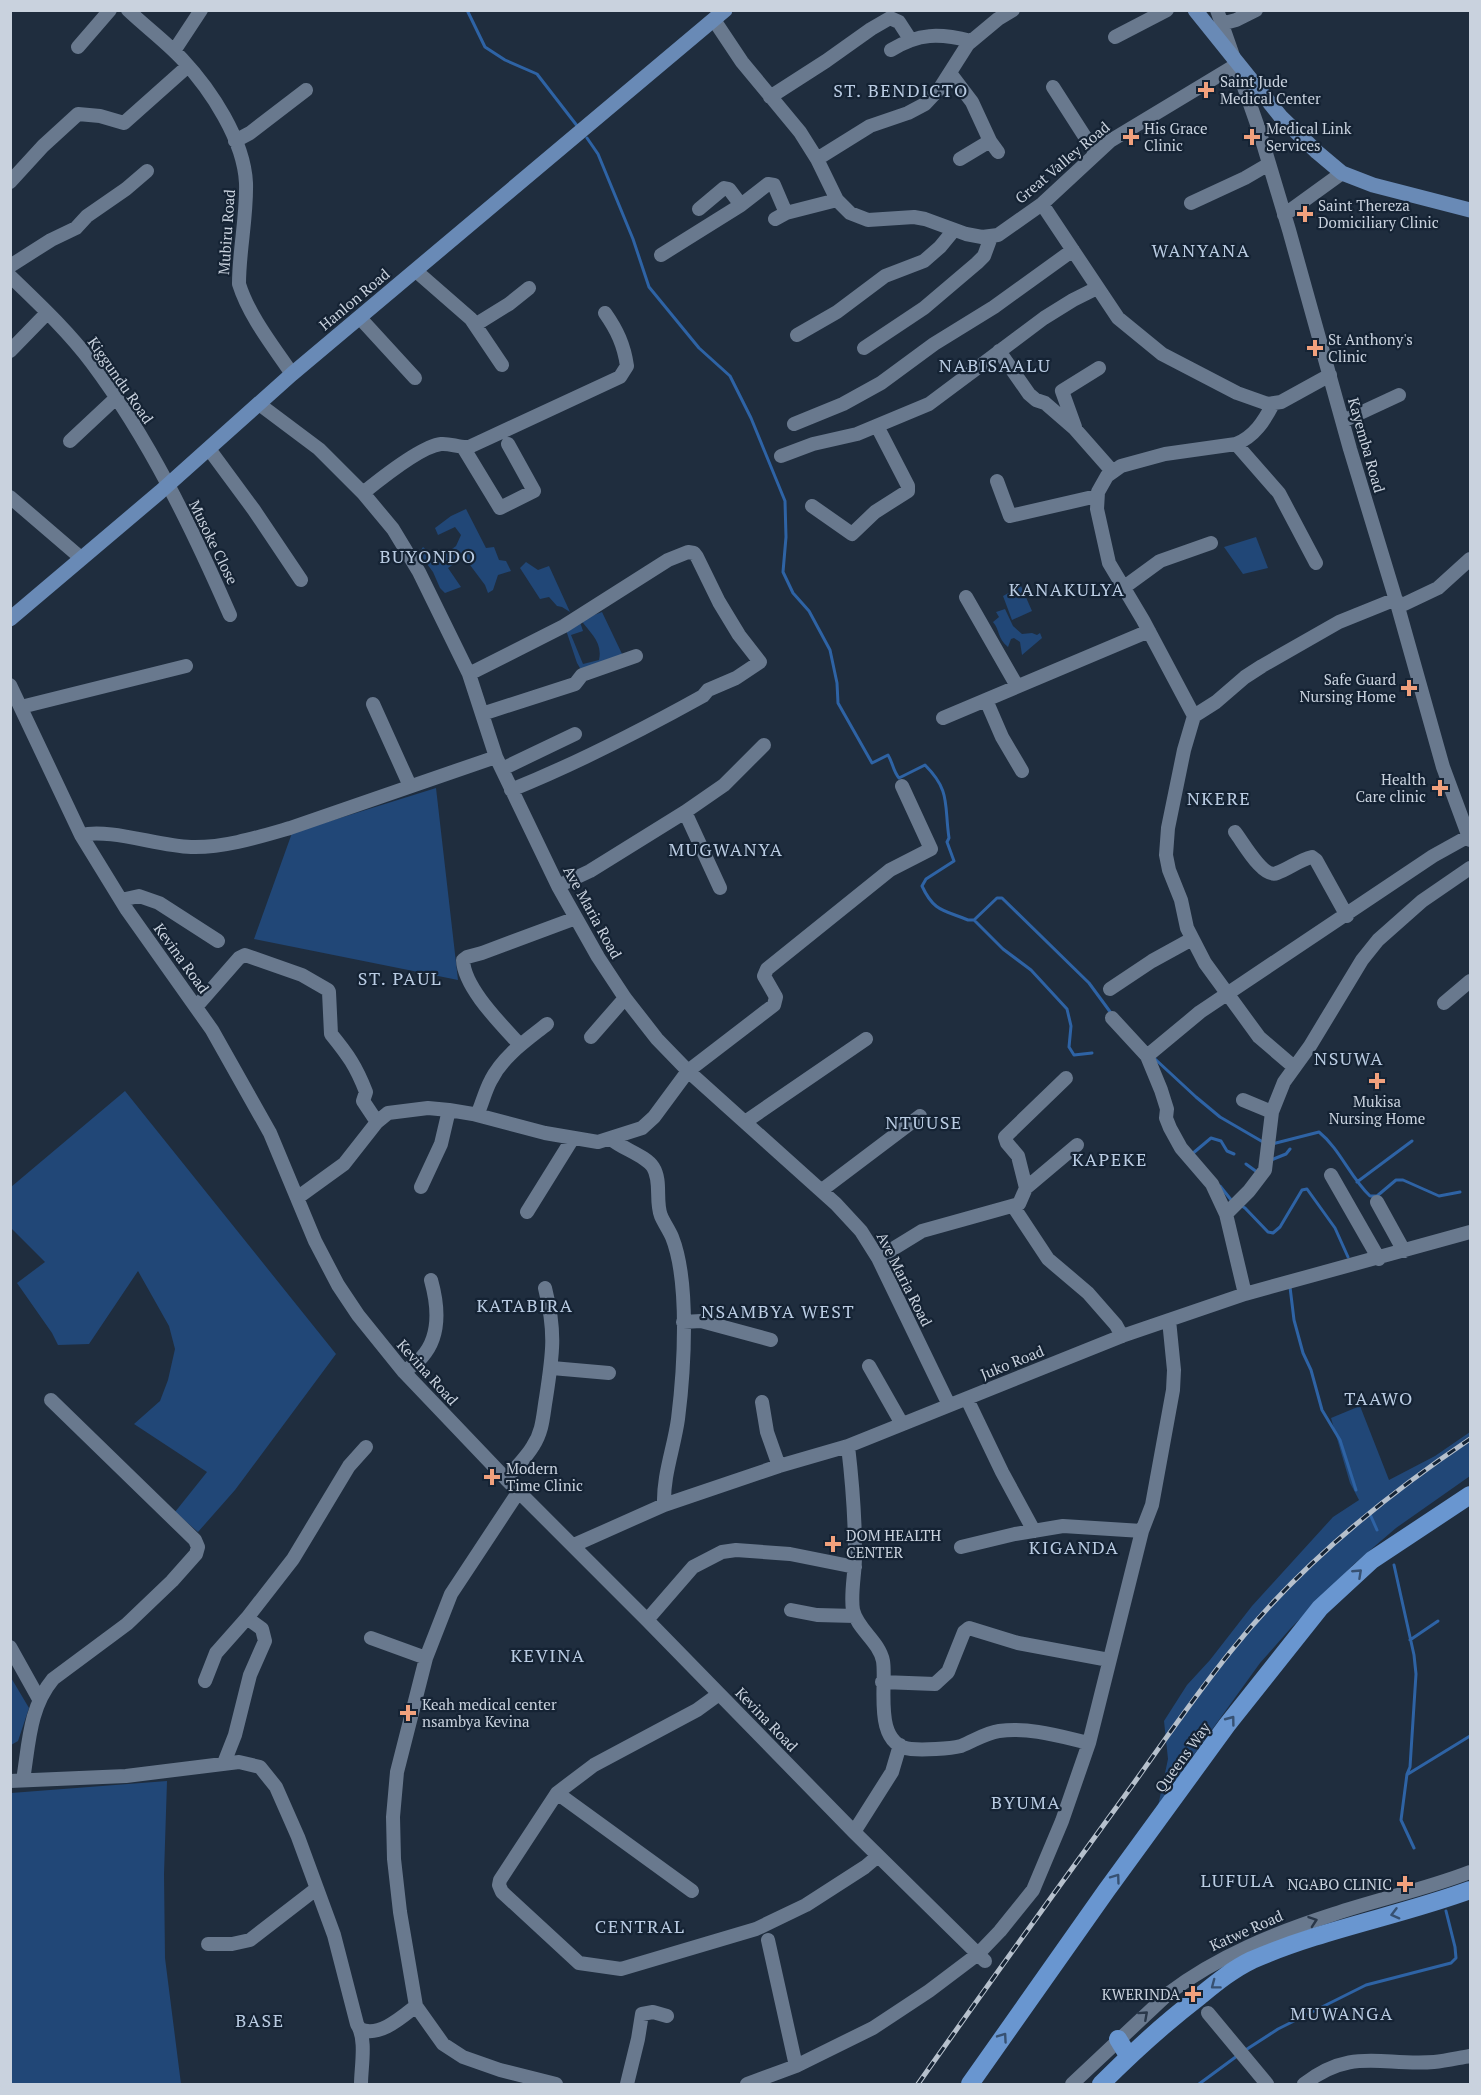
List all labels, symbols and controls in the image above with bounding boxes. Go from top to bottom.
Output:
place label: Saint Jude Medical Center [1220,71,1321,108]
district label: ST. BENDICTO [833,78,969,102]
marker: Saint Jude Medical Center [1197,81,1215,99]
street label: Great Valley Road [1011,117,1113,207]
place label: His Grace Clinic [1144,118,1208,155]
place label: Medical Link Services [1266,118,1352,155]
marker: His Grace Clinic [1122,128,1140,146]
marker: Medical Link Services [1243,128,1261,146]
street label: Mubiru Road [213,189,239,275]
place label: Saint Thereza Domiciliary Clinic [1318,195,1439,232]
marker: Saint Thereza Domiciliary Clinic [1296,205,1314,223]
district label: WANYANA [1152,238,1250,262]
street label: Hanlon Road [315,264,393,334]
place label: St Anthony's Clinic [1328,329,1413,366]
street label: Kiggundu Road [84,333,158,427]
marker: St Anthony's Clinic [1306,339,1324,357]
district label: NABISAALU [939,353,1051,377]
street label: Kayemba Road [1344,395,1390,495]
street label: Musoke Close [185,496,243,588]
district label: BUYONDO [379,544,477,568]
district label: KANAKULYA [1009,577,1125,601]
place label: Safe Guard Nursing Home [1299,669,1396,706]
marker: Safe Guard Nursing Home [1400,679,1418,697]
place label: Health Care clinic [1355,769,1426,806]
marker: Health Care clinic [1431,779,1449,797]
district label: NKERE [1187,786,1251,810]
district label: MUGWANYA [669,837,783,861]
street label: Ave Maria Road [559,862,627,962]
street label: Kevina Road [150,919,214,997]
district label: ST. PAUL [358,966,442,990]
district label: NSUWA [1314,1046,1384,1070]
marker: Mukisa Nursing Home [1368,1072,1386,1090]
place label: Mukisa Nursing Home [1329,1091,1425,1128]
district label: NTUUSE [885,1110,963,1134]
district label: KAPEKE [1072,1147,1148,1171]
street label: Ave Maria Road [873,1228,937,1330]
district label: KATABIRA [476,1293,574,1317]
district label: NSAMBYA WEST [701,1299,855,1323]
street label: Kevina Road [393,1335,463,1409]
street label: Juko Road [977,1340,1047,1384]
district label: TAAWO [1344,1386,1414,1410]
place label: Modern Time Clinic [506,1458,583,1495]
marker: Modern Time Clinic [483,1468,501,1486]
place label: DOM HEALTH CENTER [846,1525,941,1562]
marker: DOM HEALTH CENTER [824,1535,842,1553]
district label: KIGANDA [1029,1535,1119,1559]
one-way arrow [1352,1569,1362,1580]
district label: KEVINA [510,1643,586,1667]
street label: Kevina Road [731,1683,803,1755]
place label: Keah medical center nsambya Kevina [422,1694,557,1731]
marker: Keah medical center nsambya Kevina [399,1704,417,1722]
one-way arrow [1224,1716,1235,1727]
street label: Queens Way [1150,1718,1214,1796]
district label: BYUMA [991,1790,1061,1814]
district label: LUFULA [1200,1868,1276,1892]
one-way arrow [1109,1873,1120,1884]
place label: NGABO CLINIC [1287,1874,1392,1894]
marker: NGABO CLINIC [1396,1875,1414,1893]
street label: Katwe Road [1206,1905,1286,1955]
one-way arrow [1390,1906,1400,1919]
district label: CENTRAL [595,1914,685,1938]
one-way arrow [1307,1916,1318,1929]
one-way arrow [1210,1977,1221,1988]
place label: KWERINDA [1102,1984,1181,2004]
marker: KWERINDA [1184,1985,1202,2003]
district label: MUWANGA [1290,2001,1394,2025]
district label: BASE [235,2008,285,2032]
one-way arrow [1138,2011,1148,2022]
one-way arrow [996,2032,1007,2043]

